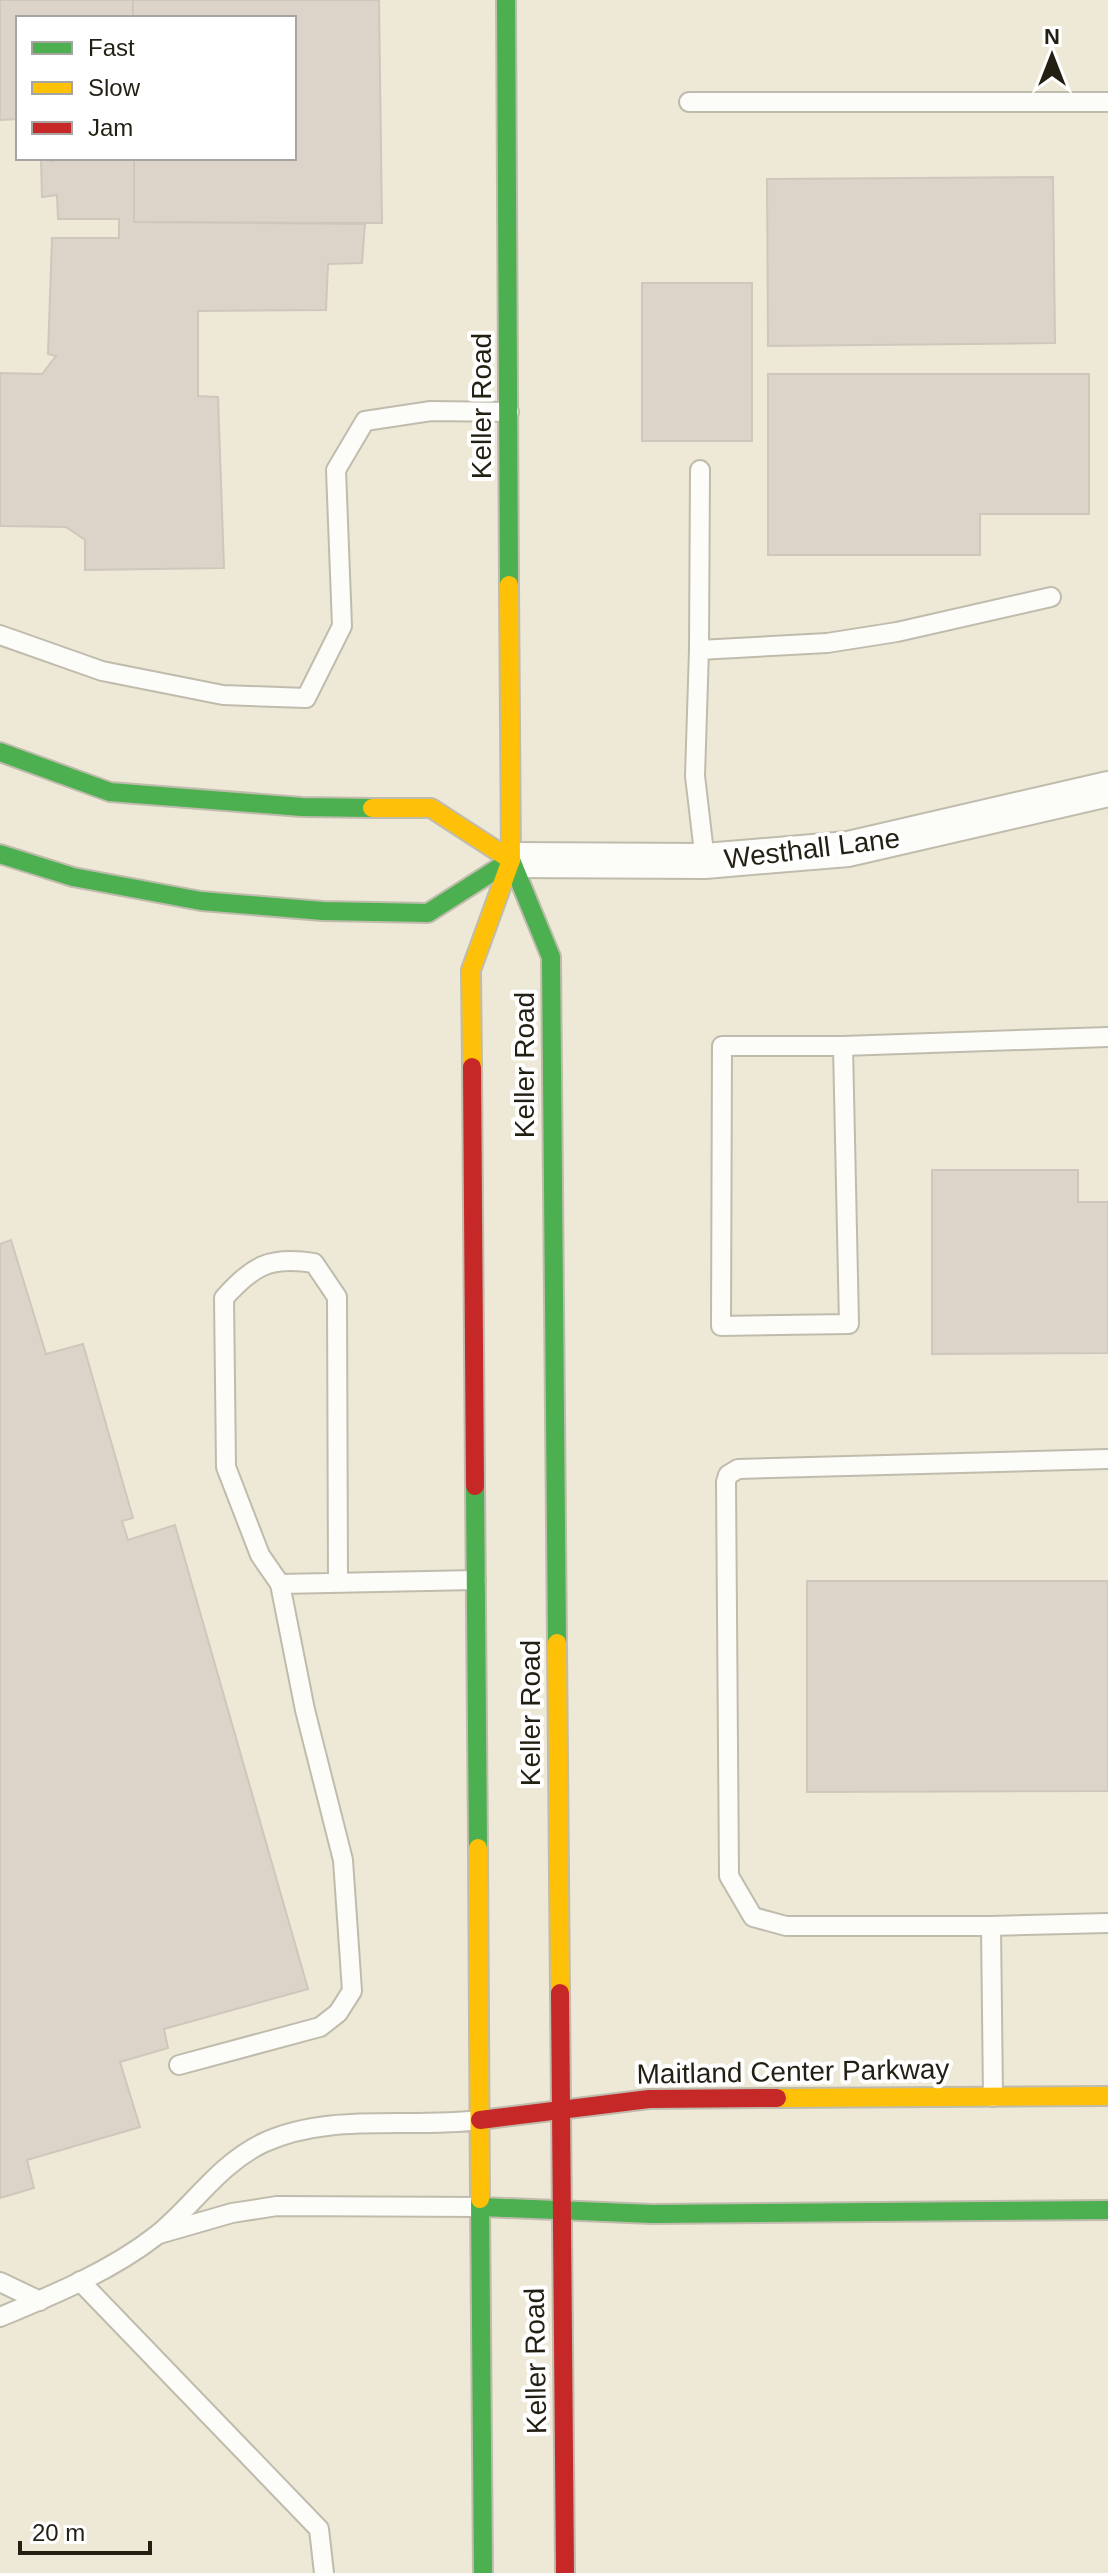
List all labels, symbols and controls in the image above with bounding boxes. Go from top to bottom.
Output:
legend [16,16,296,160]
north arrow [1012,16,1092,96]
text: N [1044,24,1060,49]
text: Fast [88,34,135,61]
text: Slow [88,74,141,101]
text: Jam [88,114,133,141]
street label: Keller Road [466,333,497,479]
street label: Westhall Lane [722,822,902,875]
street label: Keller Road [509,992,540,1138]
street label: Keller Road [515,1640,546,1786]
street label: Maitland Center Parkway [636,2053,950,2090]
street label: Keller Road [519,2288,552,2434]
scale bar [20,2505,150,2555]
text: 20 m [32,2519,85,2546]

